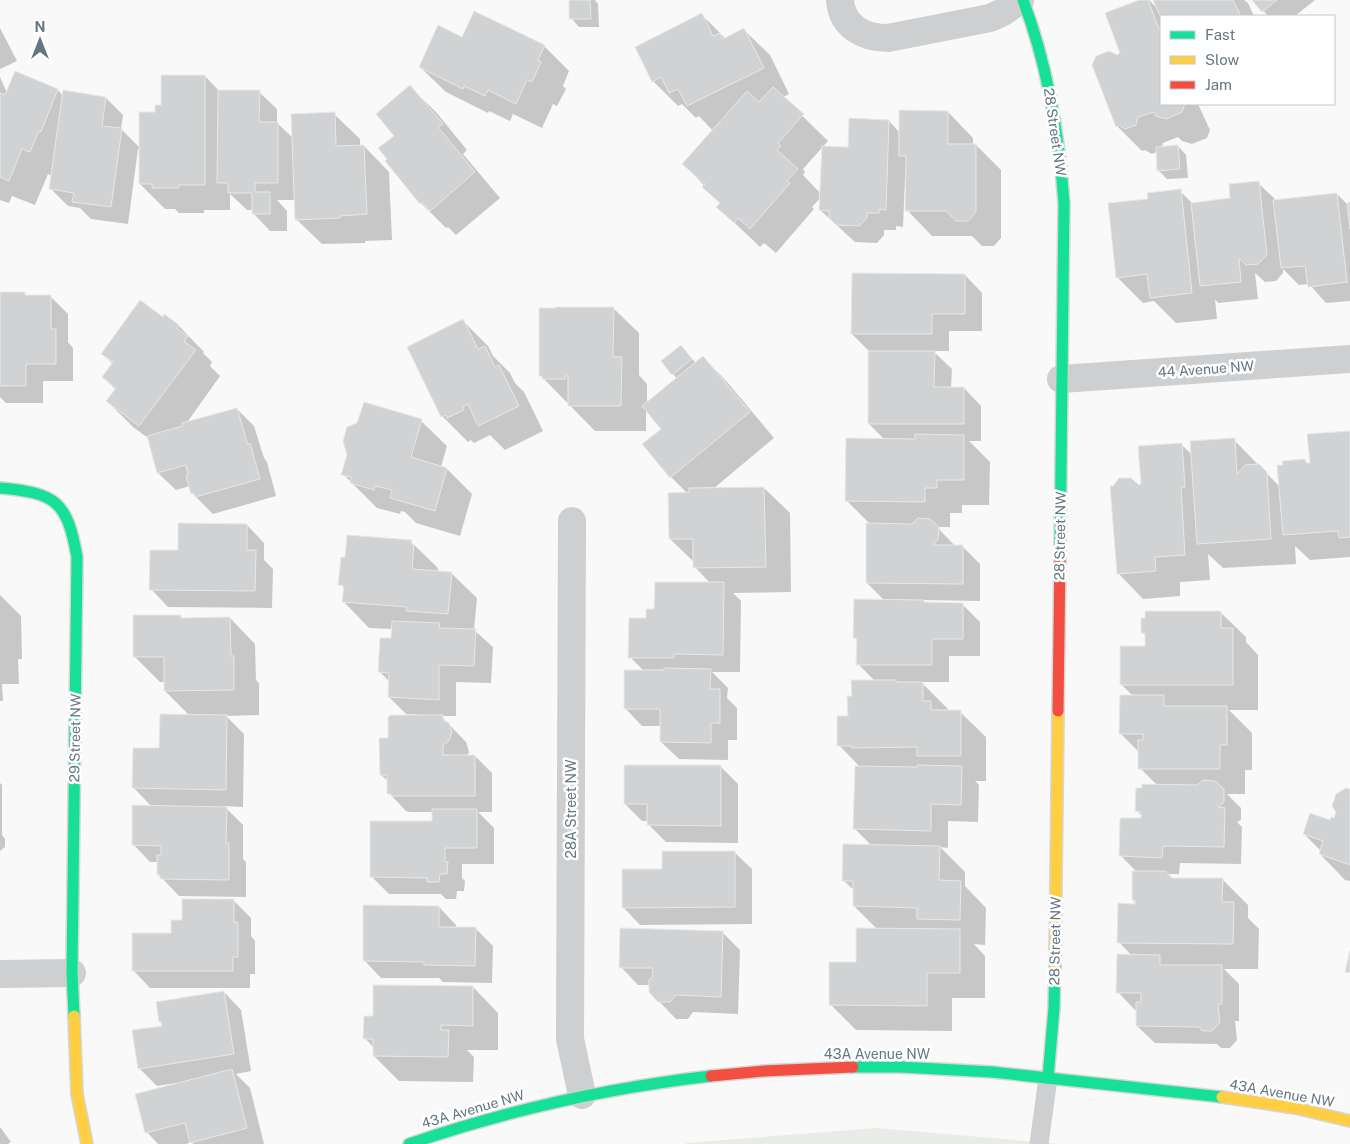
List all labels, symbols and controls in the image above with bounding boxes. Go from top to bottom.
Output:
north arrow [15,15,65,65]
legend [1160,15,1335,105]
text: N [35,19,45,35]
text: Fast [1205,26,1235,43]
text: Slow [1205,51,1240,68]
text: Jam [1205,76,1232,93]
street label: 28 Street NW [1041,87,1069,178]
street label: 44 Avenue NW [1157,358,1255,380]
street label: 28 Street NW [1051,491,1069,581]
street label: 29 Street NW [66,693,84,782]
street label: 28A Street NW [563,759,579,858]
street label: 28 Street NW [1046,896,1064,986]
street label: 43A Avenue NW [824,1046,931,1062]
street label: 43A Avenue NW [1228,1076,1336,1110]
street label: 43A Avenue NW [420,1086,527,1131]

